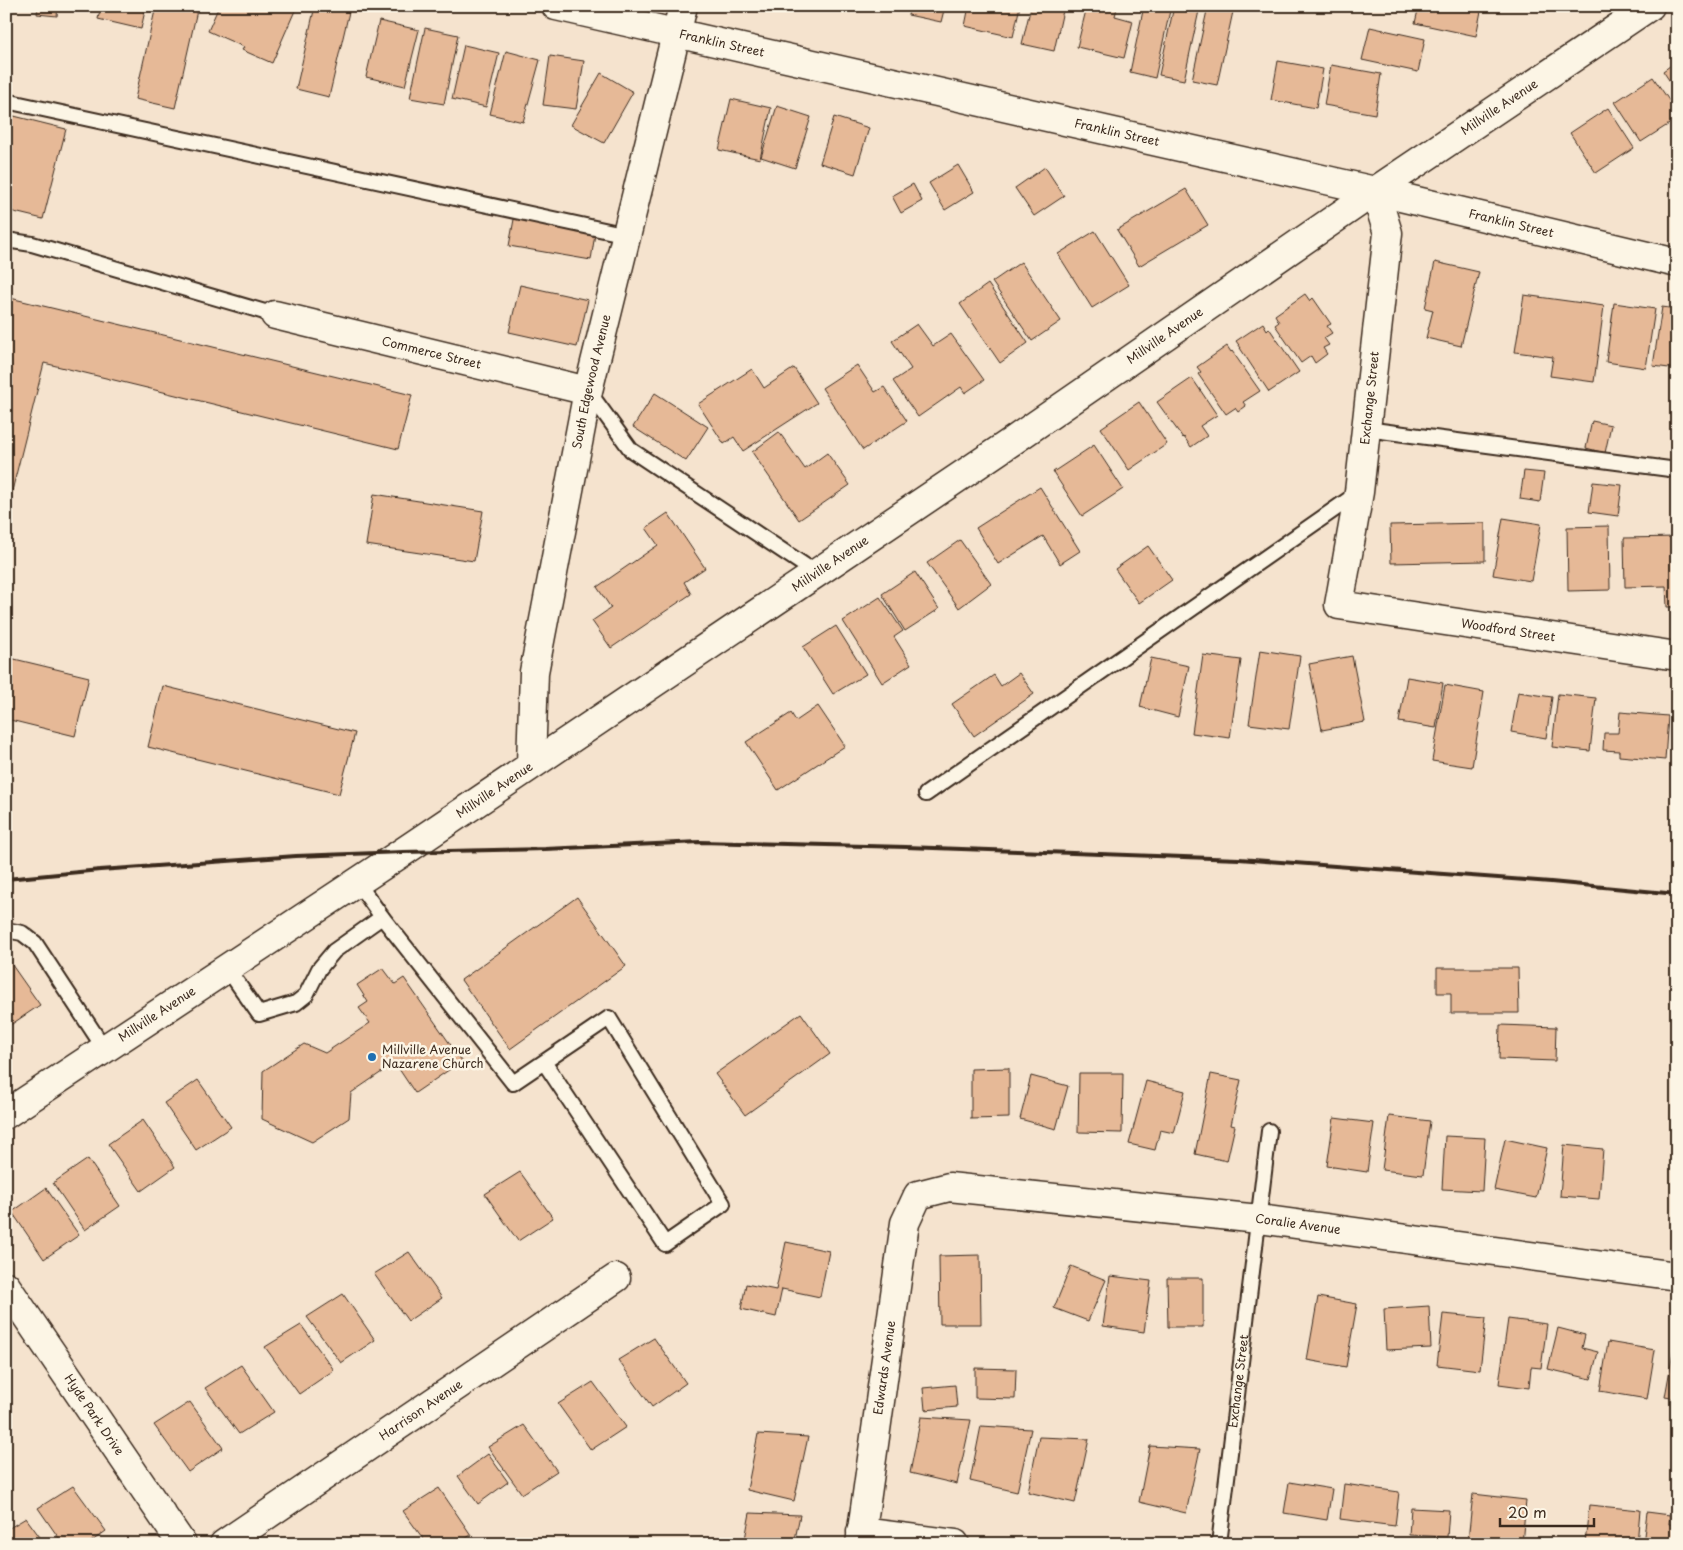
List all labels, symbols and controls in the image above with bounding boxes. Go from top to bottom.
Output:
street label: Franklin Street [678,24,766,61]
street label: Millville Avenue [1457,74,1541,139]
street label: Franklin Street [1073,113,1161,150]
street label: Franklin Street [1467,204,1556,241]
street label: Millville Avenue [1123,302,1207,368]
street label: South Edgewood Avenue [567,312,615,450]
street label: Commerce Street [380,331,483,373]
street label: Exchange Street [1355,350,1383,445]
street label: Millville Avenue [788,530,872,595]
street label: Woodford Street [1460,614,1557,646]
street label: Millville Avenue [452,757,536,822]
street label: Millville Avenue [114,981,199,1046]
place label: Millville Avenue Nazarene Church [382,1040,484,1072]
marker: Millville Avenue Nazarene Church [366,1051,378,1063]
street label: Coralie Avenue [1254,1209,1342,1238]
street label: Edwards Avenue [868,1319,899,1416]
street label: Exchange Street [1223,1333,1252,1429]
street label: Hyde Park Drive [61,1370,129,1458]
street label: Harrison Avenue [375,1375,466,1444]
scale bar [1500,1495,1594,1527]
text: 20 m [1508,1500,1547,1523]

